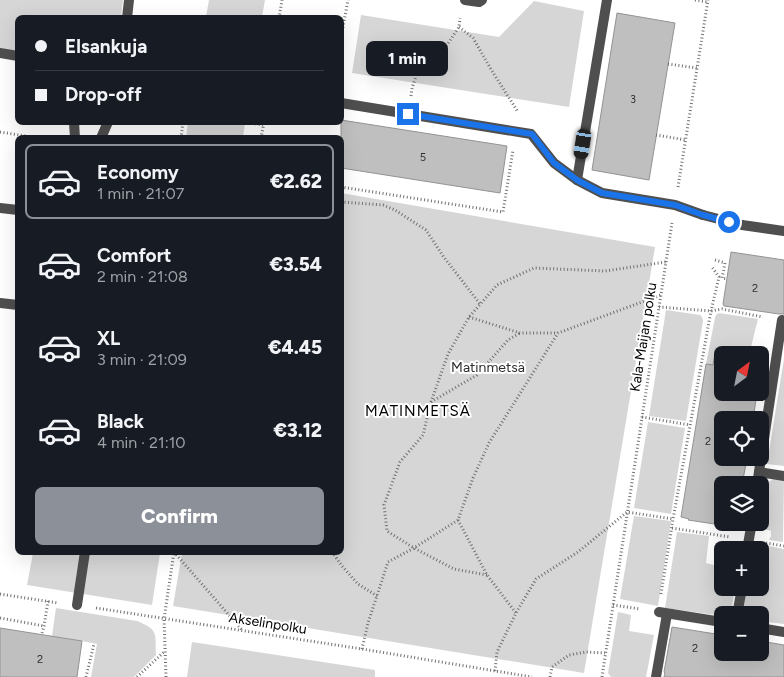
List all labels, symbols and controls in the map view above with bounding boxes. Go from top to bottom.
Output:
text: Elsankuja [65,35,147,58]
callout: 1 min [367,42,449,76]
text: 1 min [388,49,426,68]
text: Drop-off [65,83,142,106]
house number: 3 [630,93,636,106]
route end [397,103,419,125]
car [573,128,592,160]
house number: 5 [420,151,426,164]
icon: car [37,159,82,204]
text: Economy [97,161,179,184]
text: €2.62 [270,170,322,193]
text: 1 min · 21:07 [97,184,184,203]
route start [718,211,740,233]
icon: car [37,242,82,287]
text: Comfort [97,244,172,267]
text: €3.54 [270,253,322,276]
text: 2 min · 21:08 [97,267,188,286]
street label: Kala-Maijan polku [626,281,661,393]
house number: 2 [752,282,758,295]
icon: car [37,325,82,370]
text: XL [97,327,120,350]
text: €4.45 [268,336,322,359]
north arrow [714,346,769,401]
map controls [714,346,769,661]
text: 3 min · 21:09 [97,350,187,369]
park label: Matinmetsä [451,359,525,376]
district label: MATINMETSÄ [365,402,471,420]
icon: car [37,408,82,453]
text: Black [97,410,144,433]
button: locate [714,411,769,466]
text: €3.12 [274,419,322,442]
text: 4 min · 21:10 [97,433,186,452]
house number: 2 [705,435,711,448]
button: layers [714,476,769,531]
button: Confirm [35,487,324,545]
button: + [714,541,769,596]
button: − [714,606,769,661]
street label: Akselinpolku [228,609,308,638]
house number: 2 [692,642,698,655]
house number: 2 [37,653,43,666]

